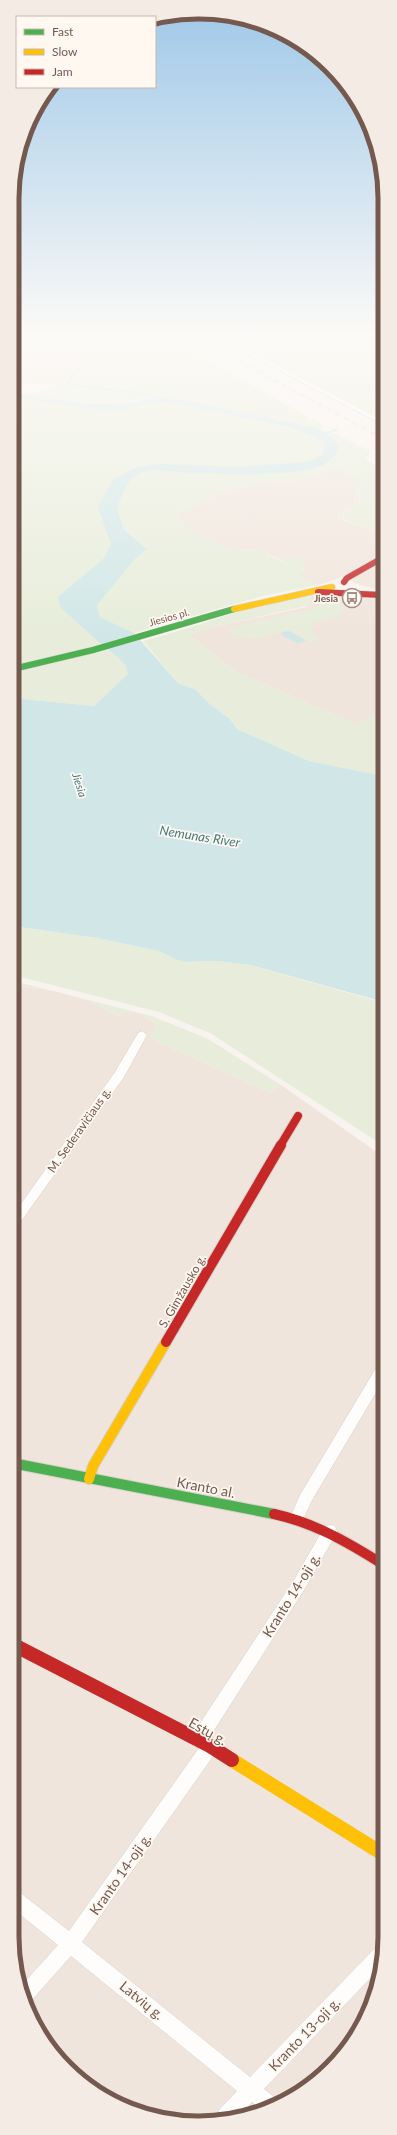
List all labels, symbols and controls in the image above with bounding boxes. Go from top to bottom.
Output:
legend [16,16,156,88]
text: Fast [52,24,74,39]
text: Slow [52,44,78,59]
text: Jam [52,64,73,79]
bus stop icon: Jiesia [341,587,363,609]
place label: Jiesia [314,592,338,604]
street label: Jiesios pl. [147,606,191,628]
water label: Jiesia [70,770,90,799]
water label: Nemunas River [159,822,242,850]
street label: M. Sederavičiaus g. [44,1084,114,1176]
street label: S. Gimžausko g. [155,1252,209,1330]
street label: Kranto al. [175,1473,237,1501]
street label: Kranto 14-oji g. [258,1550,324,1640]
street label: Estų g. [186,1714,230,1748]
street label: Kranto 14-oji g. [86,1830,154,1918]
street label: Latvių g. [117,1977,167,2023]
street label: Kranto 13-oji g. [265,1994,343,2074]

